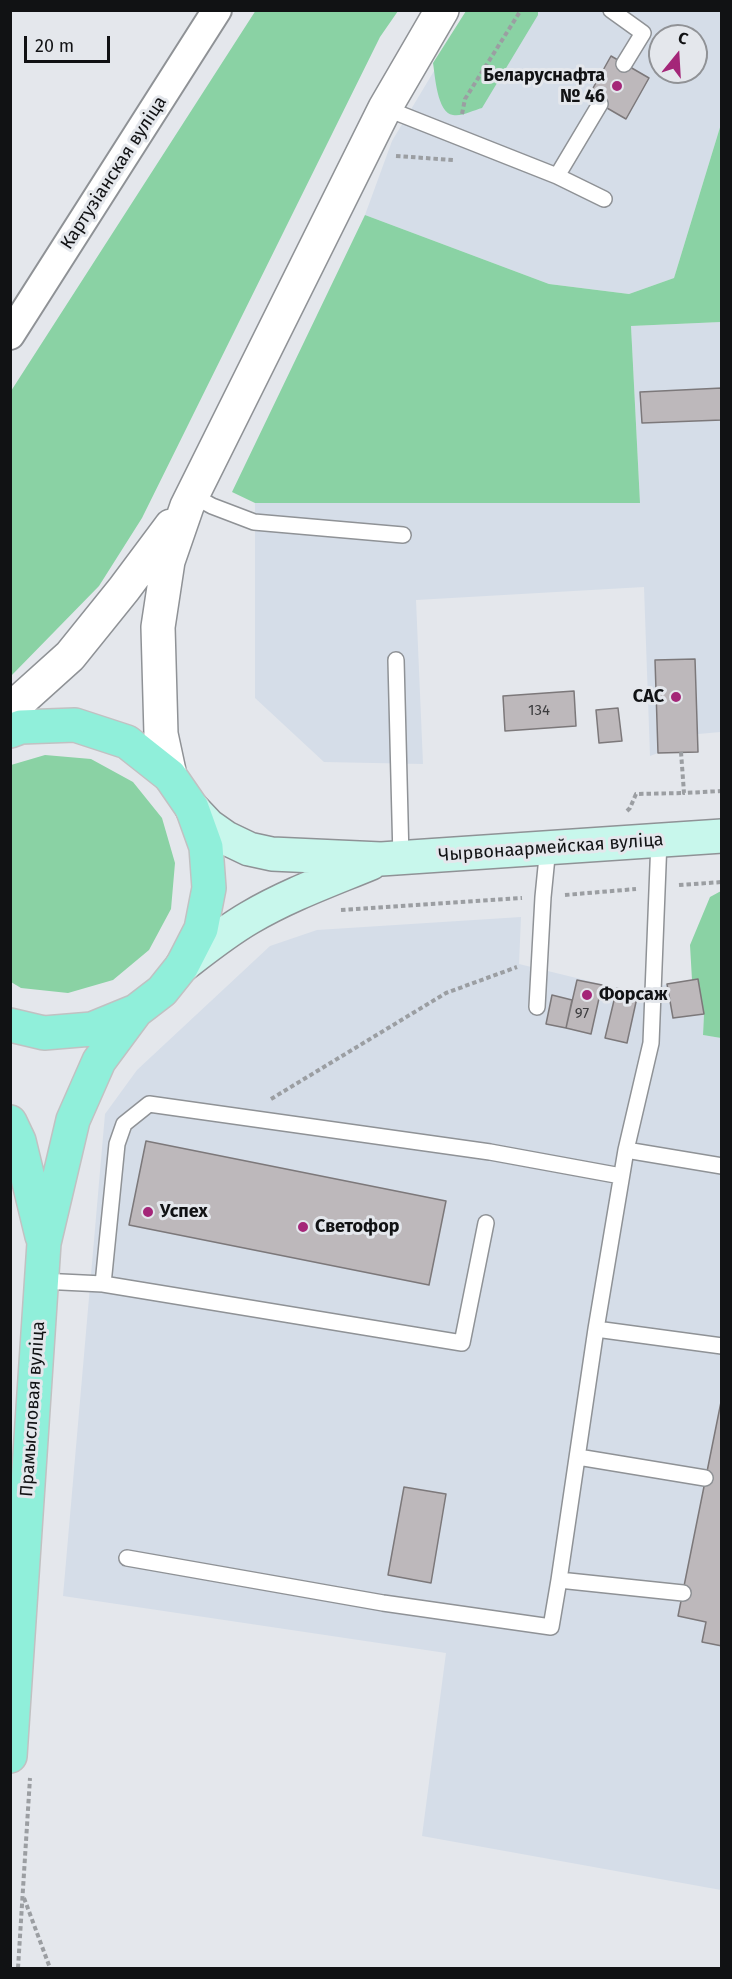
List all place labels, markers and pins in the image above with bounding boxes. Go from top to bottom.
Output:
place label: Беларуснафта № 46 [483,65,605,107]
marker: Беларуснафта № 46 [610,79,624,93]
place label: САС [633,686,664,708]
marker: САС [669,690,683,704]
place label: Форсаж [599,984,668,1006]
marker: Форсаж [580,988,594,1002]
place label: Успех [160,1201,208,1223]
marker: Успех [141,1205,155,1219]
place label: Светофор [315,1216,399,1238]
marker: Светофор [296,1220,310,1234]

